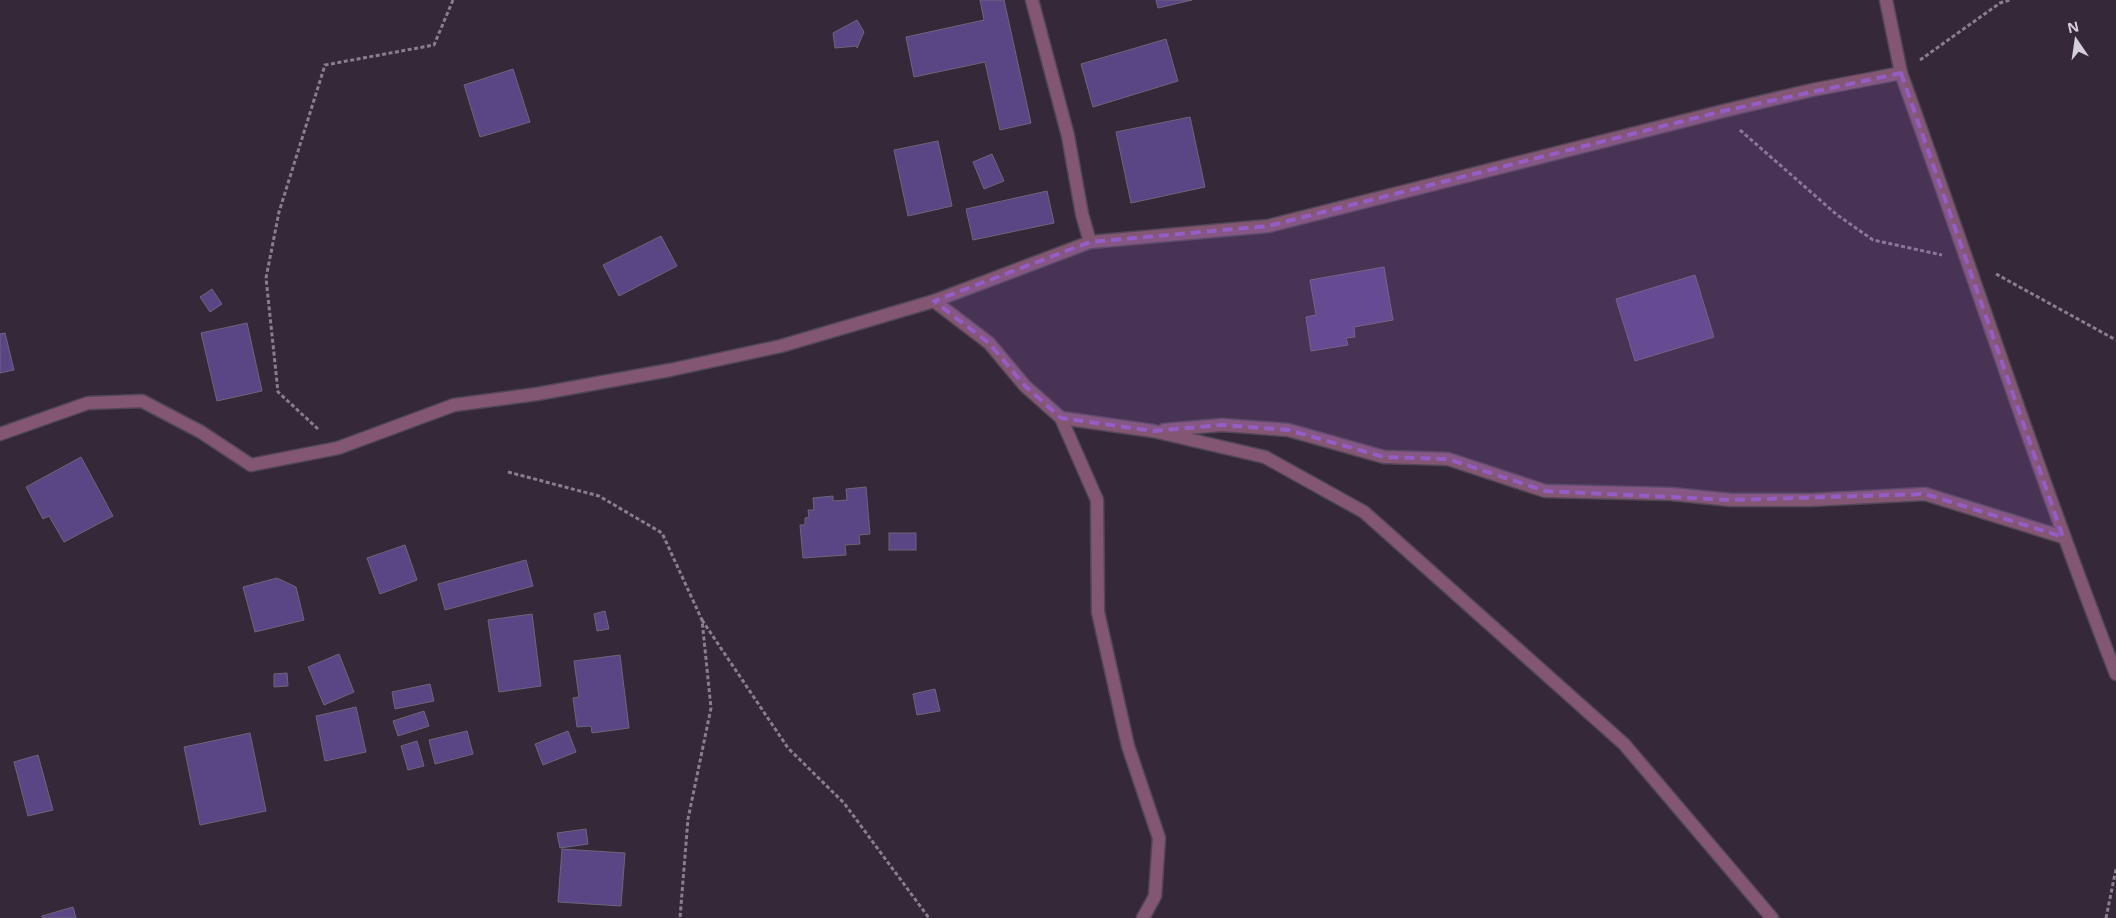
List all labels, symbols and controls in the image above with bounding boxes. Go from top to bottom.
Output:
north arrow [2051,15,2101,65]
text: N [2065,16,2081,37]

